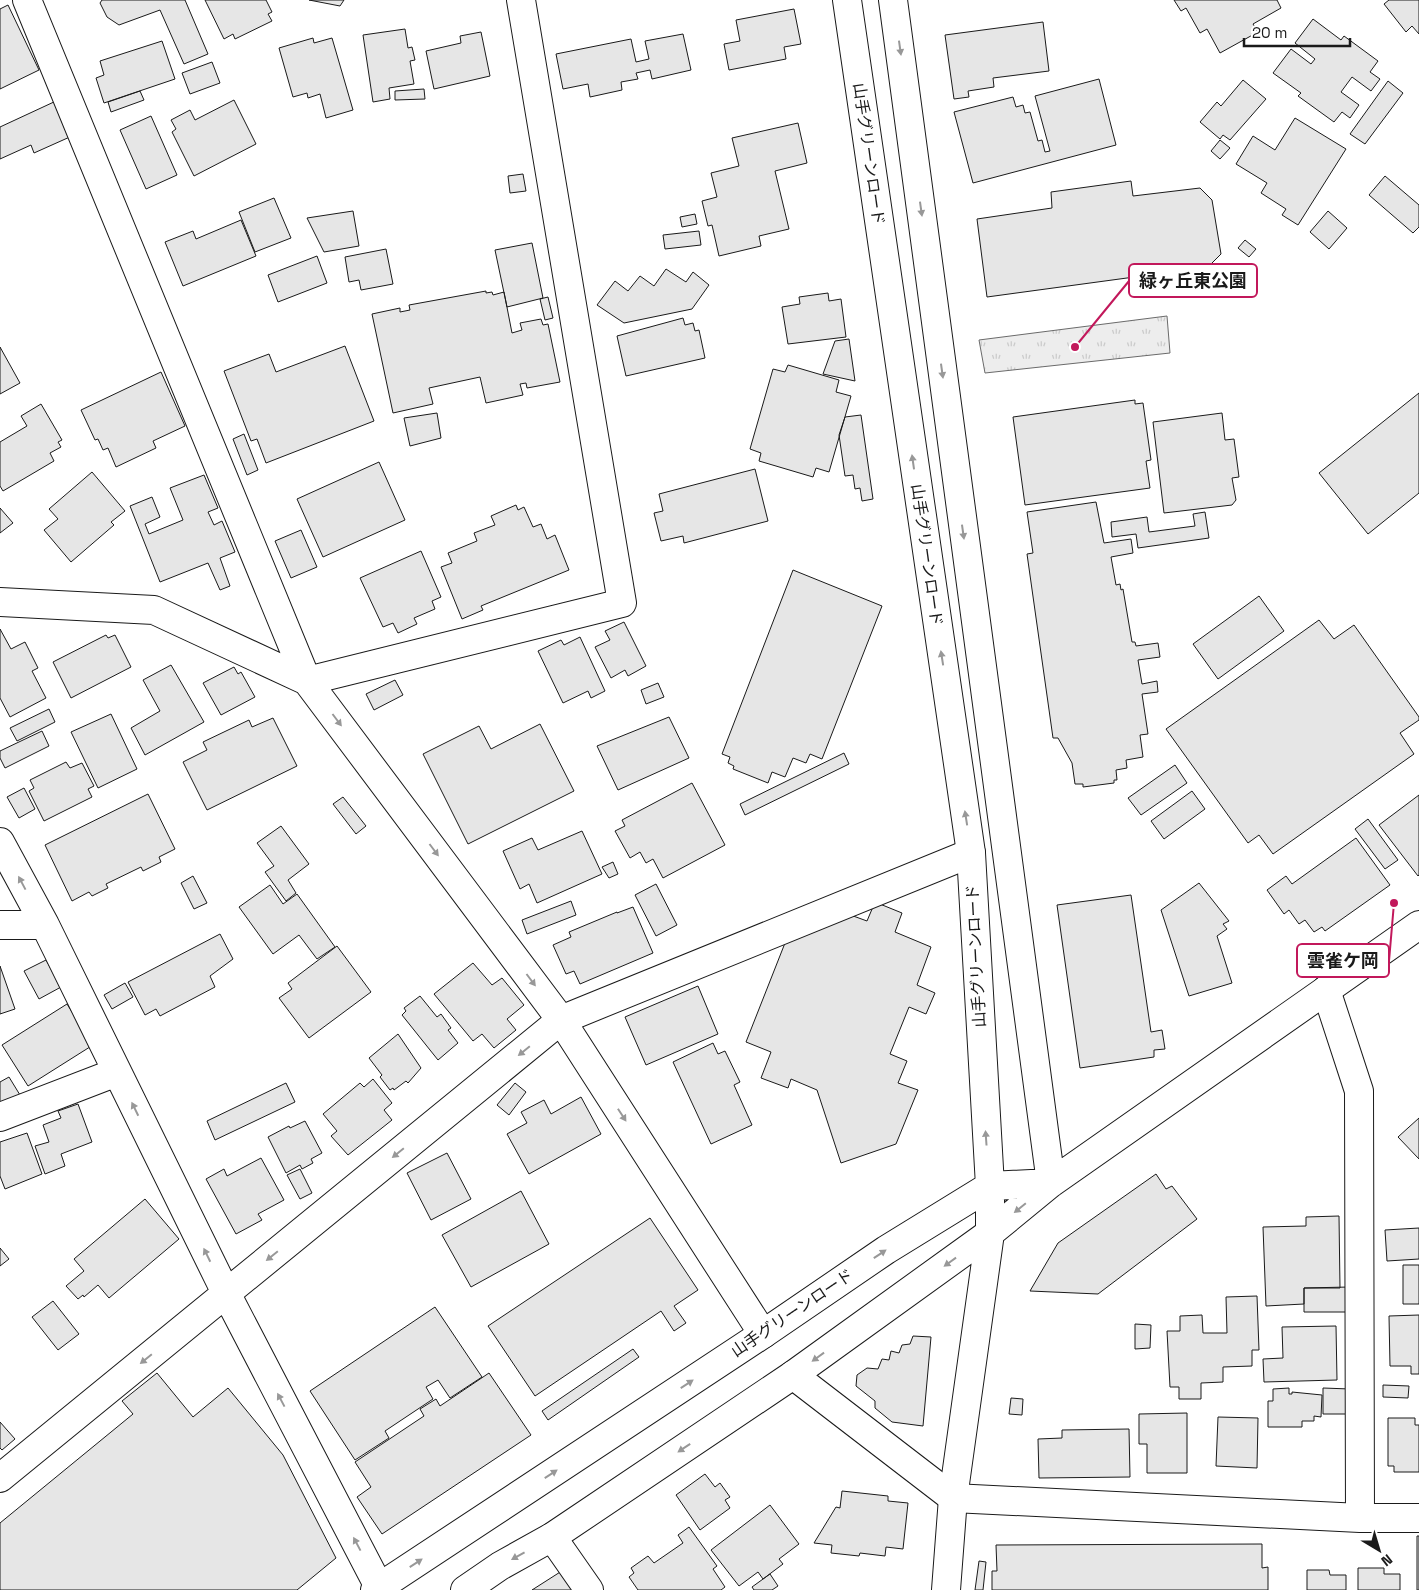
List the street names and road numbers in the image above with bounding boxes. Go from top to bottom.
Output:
street label: 山手グリーンロード [849,82,889,226]
street label: 山手グリーンロード [907,483,947,627]
street label: 山手グリーンロード [962,884,990,1028]
street label: 山手グリーンロード [727,1264,857,1362]

